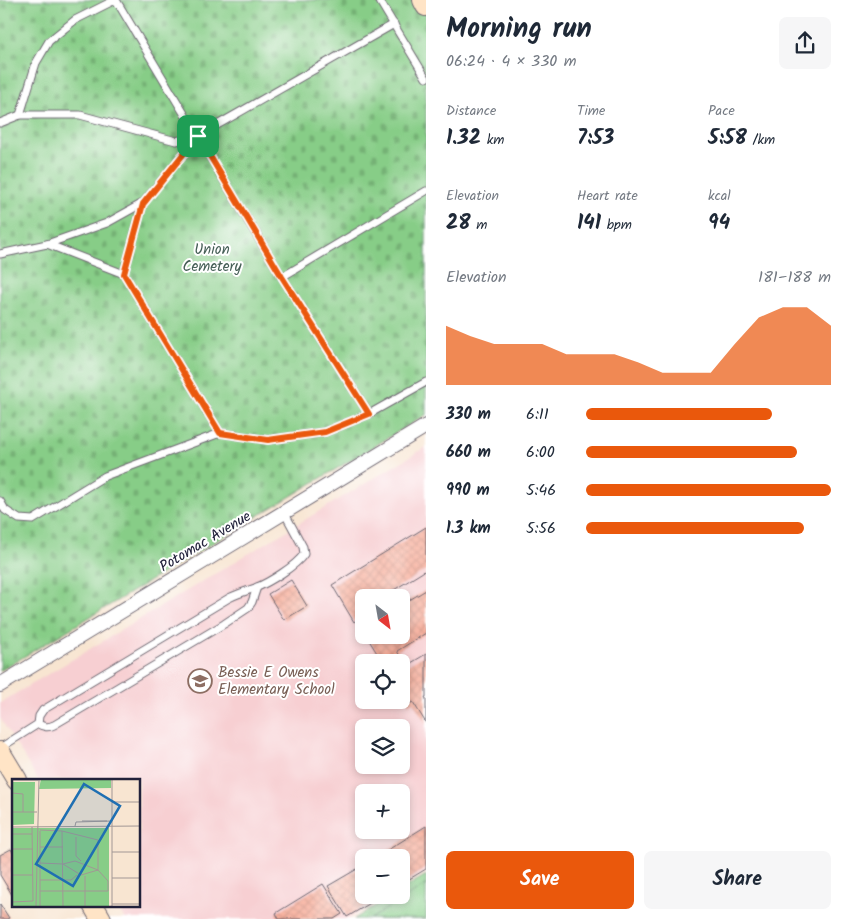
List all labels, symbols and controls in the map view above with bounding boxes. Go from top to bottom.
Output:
text: Morning run [446,7,592,52]
button: share [779,17,831,69]
text: 06:24 · 4 × 330 m [446,49,576,74]
text: Distance [446,100,496,122]
text: Time [577,100,605,122]
text: Pace [708,100,735,122]
pin [177,115,219,157]
icon: arrive [184,122,212,150]
text: 1.32 [446,122,481,155]
text: 7:53 [577,122,614,155]
text: 5:58 [708,122,747,155]
text: km [481,129,504,151]
text: /km [747,129,775,151]
text: Elevation [446,185,499,207]
text: Heart rate [577,185,638,207]
text: kcal [708,185,731,207]
text: 28 [446,207,471,240]
text: 141 [577,207,601,240]
text: 94 [708,207,730,240]
text: m [471,214,487,236]
text: bpm [601,214,632,236]
park label: Union Cemetery [183,238,242,279]
text: Elevation [446,265,507,290]
text: 181–188 m [758,265,831,290]
text: 330 m [446,402,491,427]
text: 6:11 [526,402,549,427]
text: 660 m [446,440,491,465]
text: 6:00 [526,440,555,465]
text: 990 m [446,478,490,503]
text: 5:46 [526,478,556,503]
street label: Potomac Avenue [155,505,256,579]
text: 1.3 km [446,516,491,541]
text: 5:56 [526,516,556,541]
north arrow [355,589,410,644]
map controls [355,589,410,904]
button: locate [355,654,410,709]
place label: Bessie E Owens Elementary School [218,661,335,702]
school or university icon: Bessie E Owens Elementary School [187,668,213,694]
button: layers [355,719,410,774]
inset map [12,779,140,906]
button: + [355,784,410,839]
button: − [355,849,410,904]
button: Save [446,851,634,909]
button: Share [644,851,831,909]

